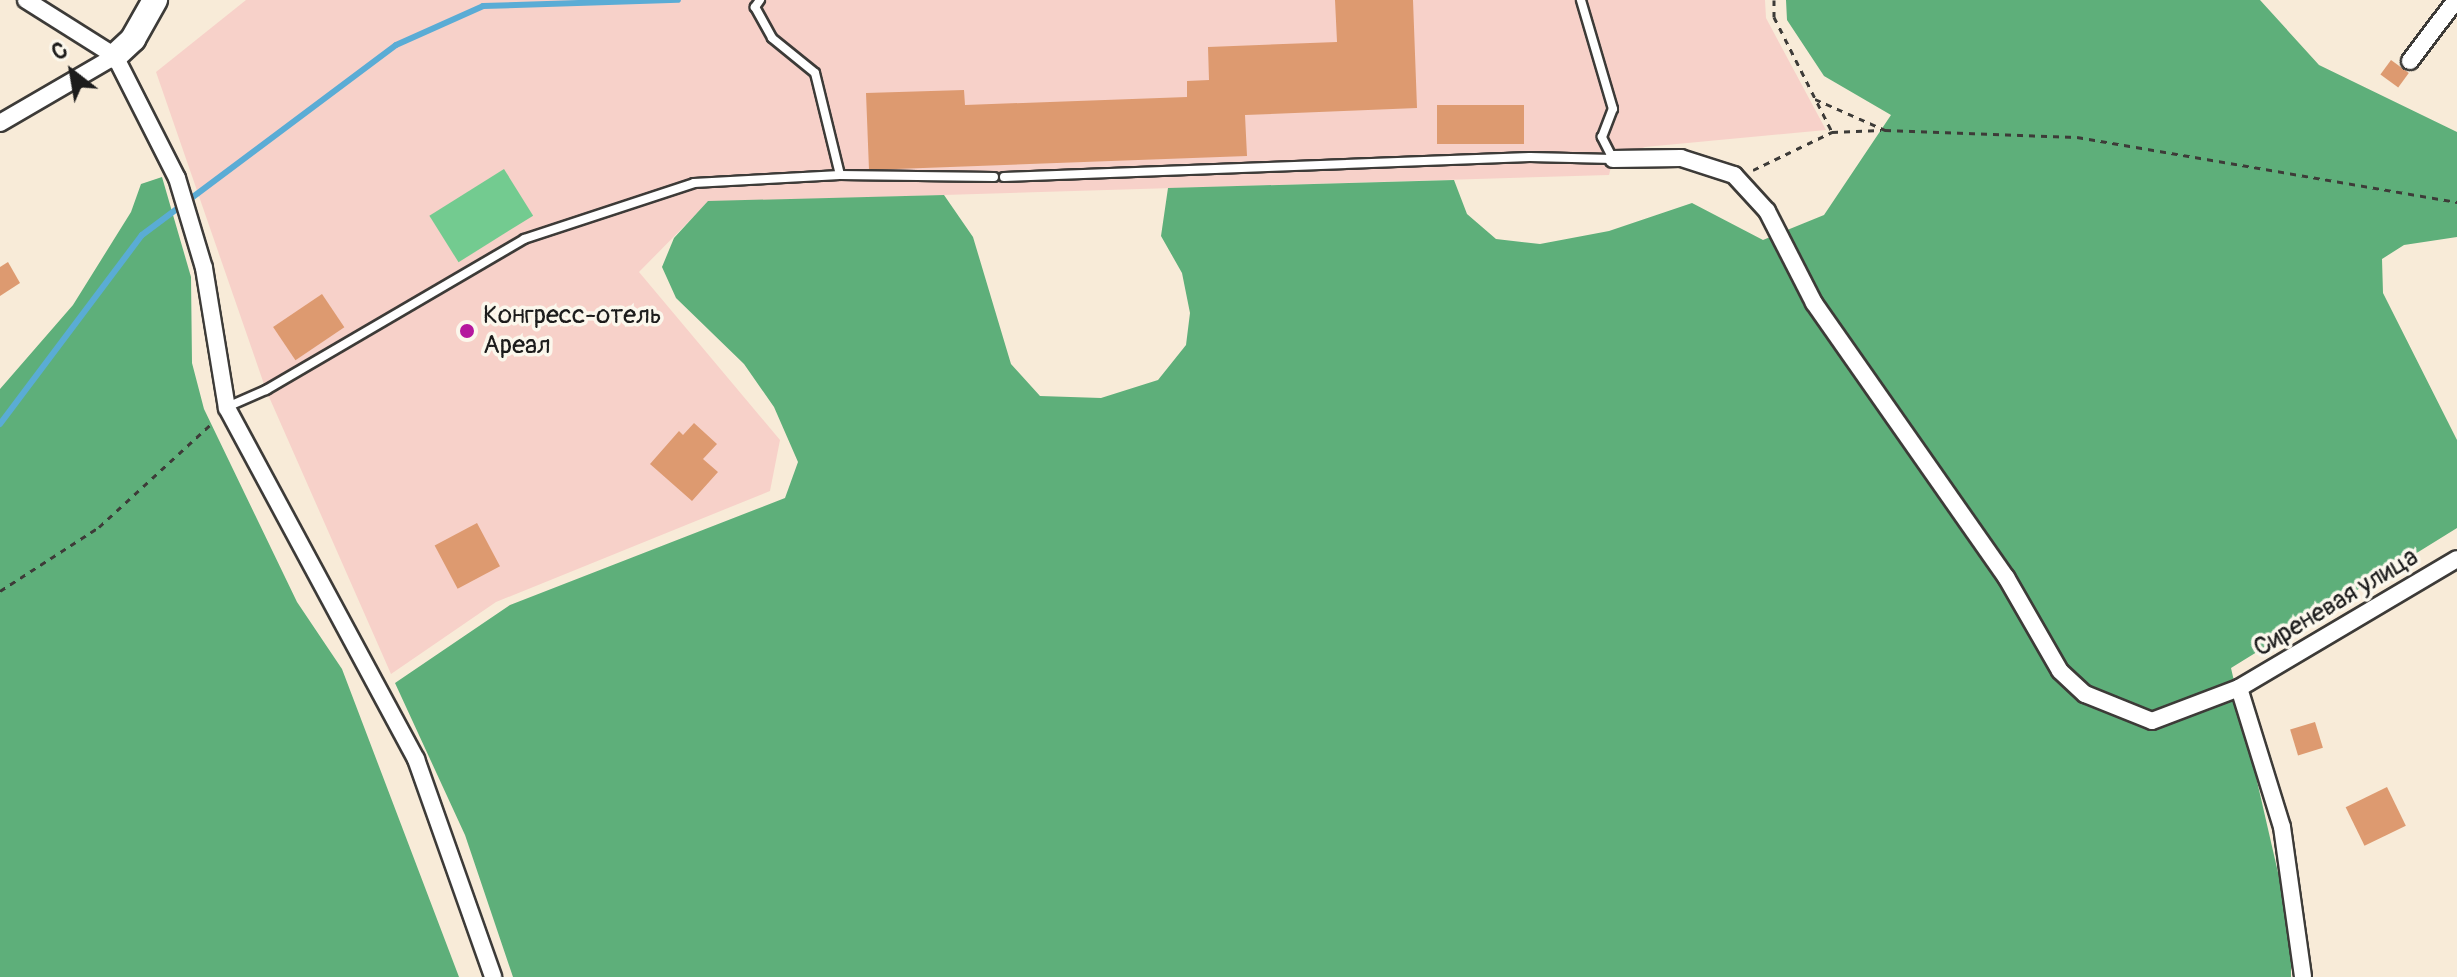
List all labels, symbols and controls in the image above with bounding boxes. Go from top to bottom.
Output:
north arrow [32,32,112,112]
text: С [47,36,73,67]
place label: Конгресс-отель Ареал [483,300,662,362]
marker: Конгресс-отель Ареал [458,322,476,340]
street label: Сиреневая улица [2248,542,2424,664]

